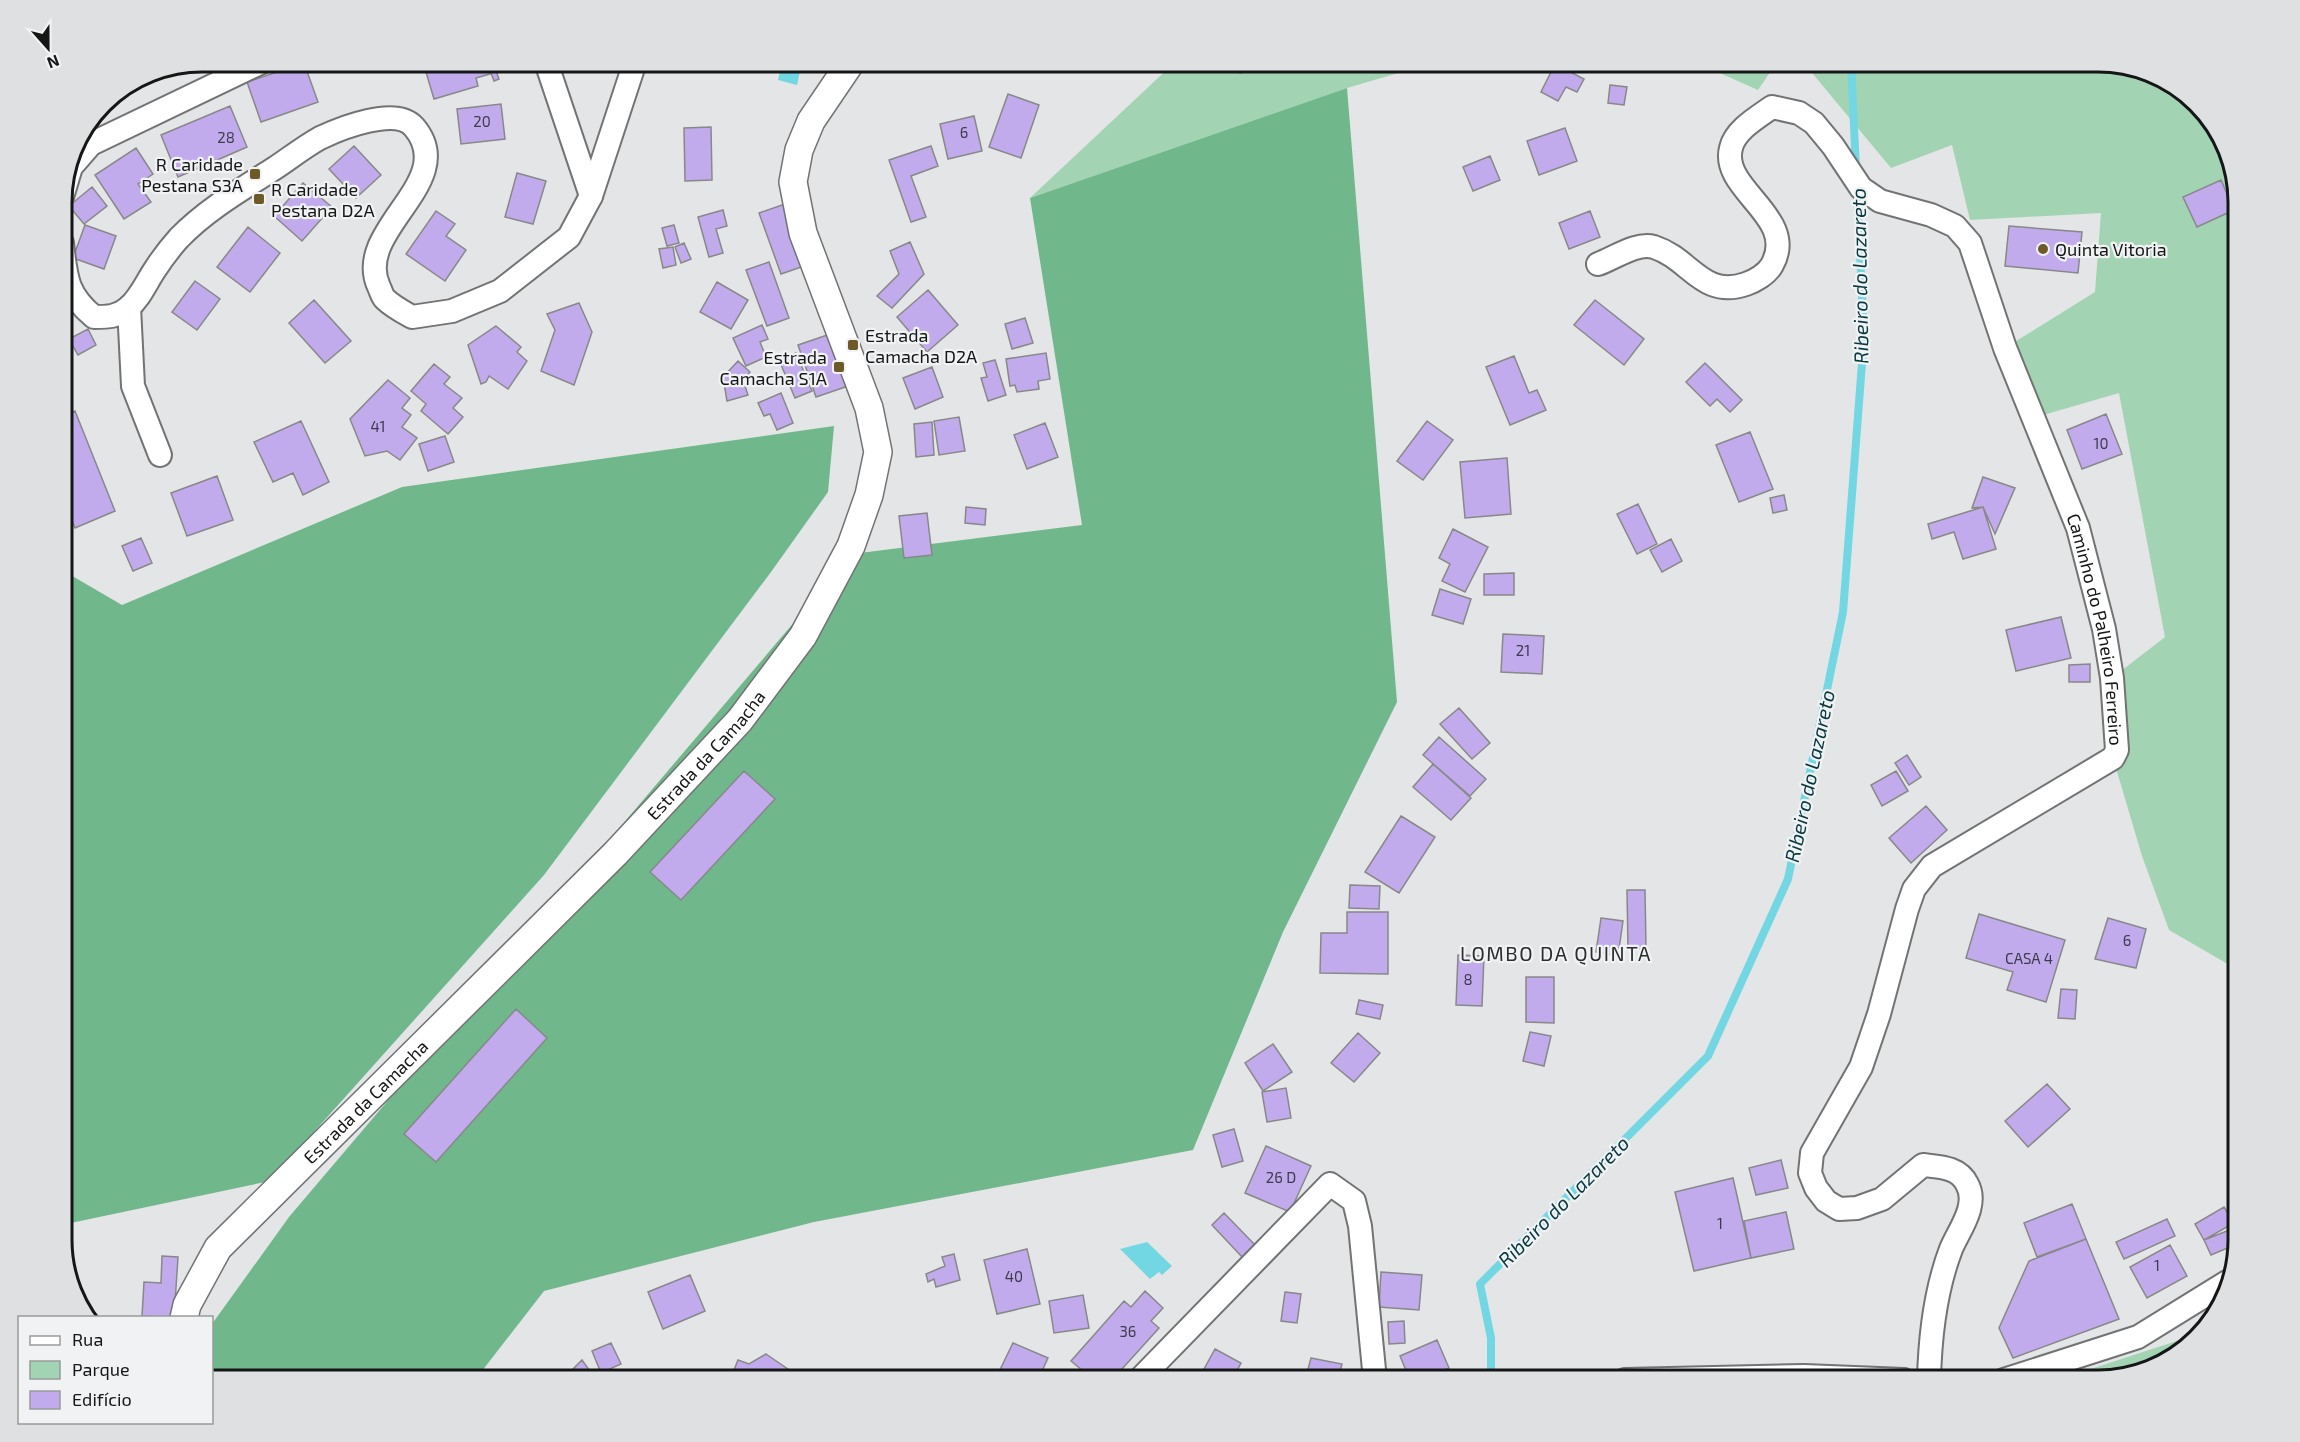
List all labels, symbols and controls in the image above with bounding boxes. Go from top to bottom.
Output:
north arrow [18,18,78,78]
text: N [45,52,62,73]
house number: 20 [473,112,491,130]
house number: 6 [960,123,968,141]
house number: 28 [217,128,235,146]
place label: R Caridade Pestana S3A [141,153,244,196]
marker: R Caridade Pestana S3A [248,167,262,181]
place label: R Caridade Pestana D2A [271,178,375,221]
water label: Ribeiro do Lazareto [1845,188,1873,364]
marker: R Caridade Pestana D2A [252,192,266,206]
place label: Quinta Vitoria [2055,238,2167,260]
marker: Quinta Vitoria [2036,242,2050,256]
place label: Estrada Camacha D2A [865,324,978,367]
marker: Estrada Camacha D2A [846,338,860,352]
place label: Estrada Camacha S1A [720,346,828,389]
marker: Estrada Camacha S1A [832,360,846,374]
house number: 41 [370,417,386,435]
house number: 10 [2093,434,2109,452]
street label: Caminho do Palheiro Ferreiro [2062,510,2128,746]
house number: 21 [1516,641,1530,659]
street label: Estrada da Camacha [642,686,770,824]
water label: Ribeiro do Lazareto [1779,688,1839,864]
house number: 6 [2123,931,2131,949]
district label: LOMBO DA QUINTA [1460,941,1652,965]
house number: CASA 4 [2005,949,2053,967]
house number: 8 [1463,970,1473,988]
street label: Estrada da Camacha [299,1035,432,1168]
water label: Ribeiro do Lazareto [1492,1130,1634,1272]
house number: 26 D [1266,1168,1296,1186]
house number: 1 [1717,1214,1723,1232]
house number: 1 [2154,1256,2160,1274]
house number: 40 [1005,1267,1023,1285]
legend [18,1316,213,1424]
house number: 36 [1120,1322,1136,1340]
text: Rua [72,1328,103,1350]
text: Parque [72,1358,130,1380]
text: Edifício [72,1388,132,1410]

